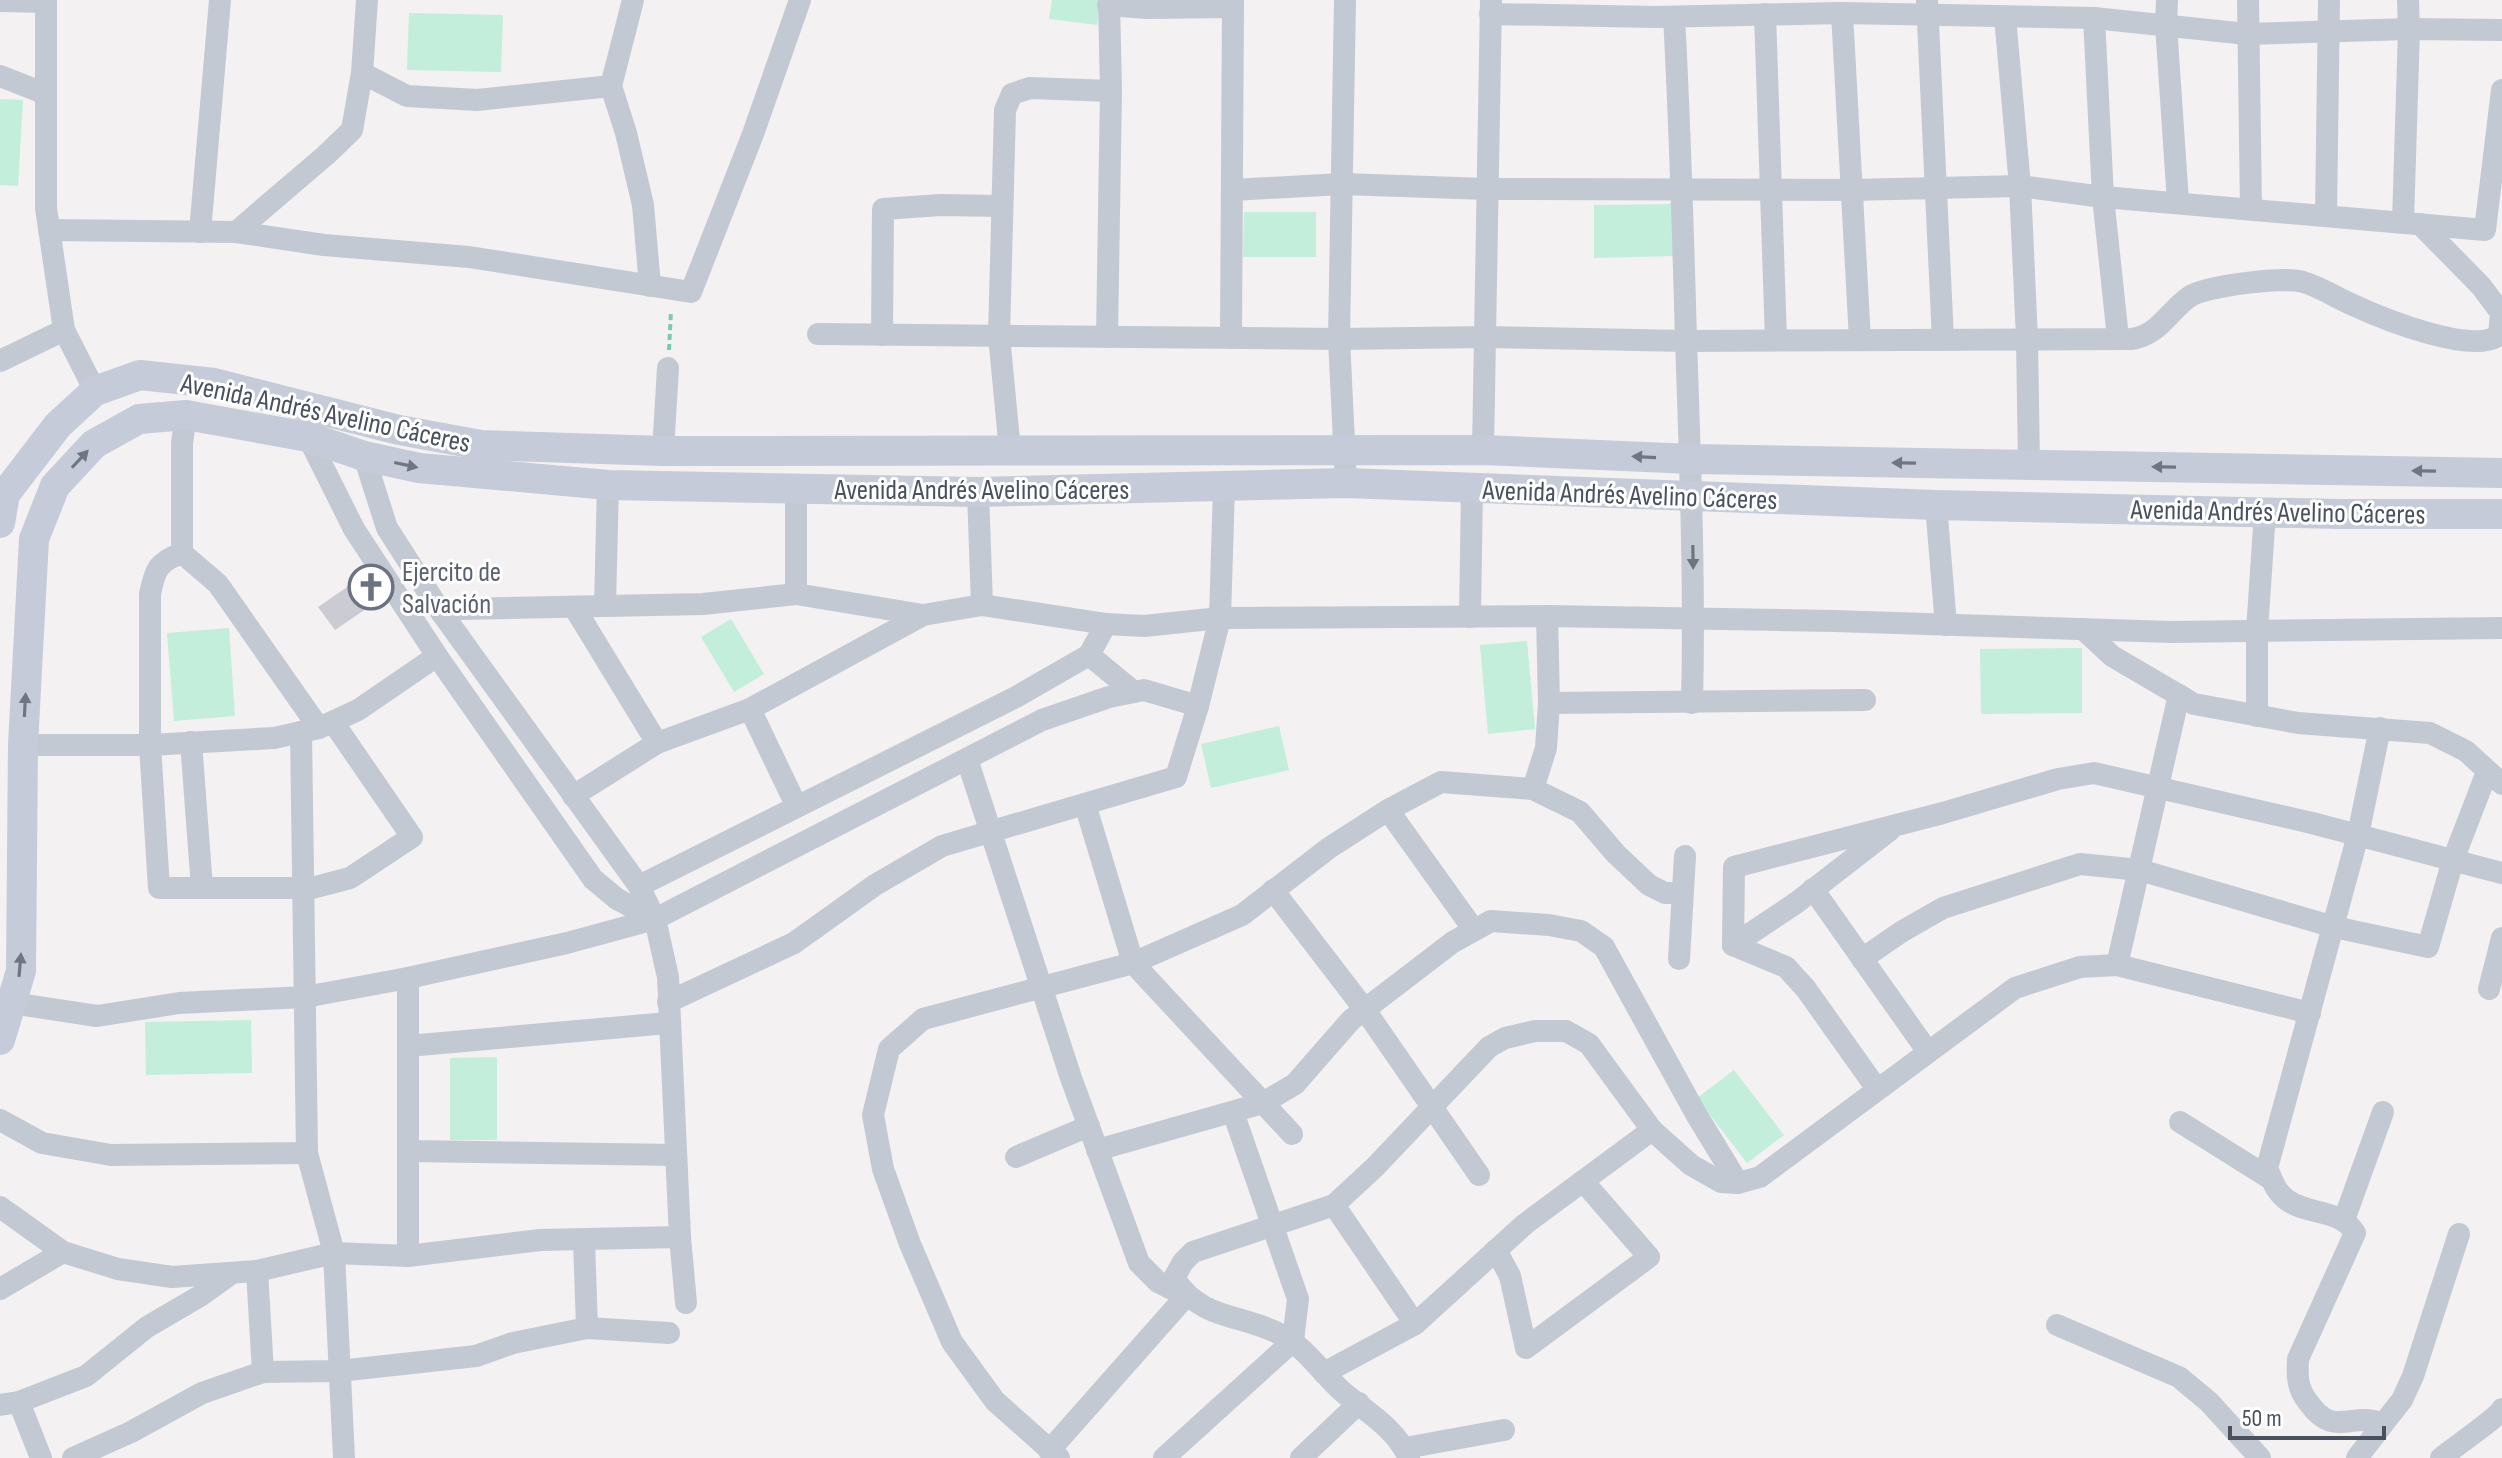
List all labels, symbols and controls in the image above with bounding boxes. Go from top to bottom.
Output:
street label: Avenida Andrés Avelino Cáceres [177,366,473,460]
one-way arrow [71,450,89,469]
one-way arrow [1631,451,1656,464]
one-way arrow [1891,456,1916,469]
one-way arrow [393,459,418,472]
one-way arrow [2151,461,2176,473]
one-way arrow [2411,465,2436,477]
street label: Avenida Andrés Avelino Cáceres [834,474,1129,507]
street label: Avenida Andrés Avelino Cáceres [1481,474,1778,517]
street label: Avenida Andrés Avelino Cáceres [2129,493,2426,532]
one-way arrow [1687,545,1699,570]
place label: Ejercito de Salvación [402,556,501,621]
church icon: Ejercito de Salvación [347,563,395,611]
one-way arrow [19,692,32,717]
one-way arrow [14,952,27,977]
scale bar [2230,1390,2384,1440]
text: 50 m [2242,1404,2282,1433]

